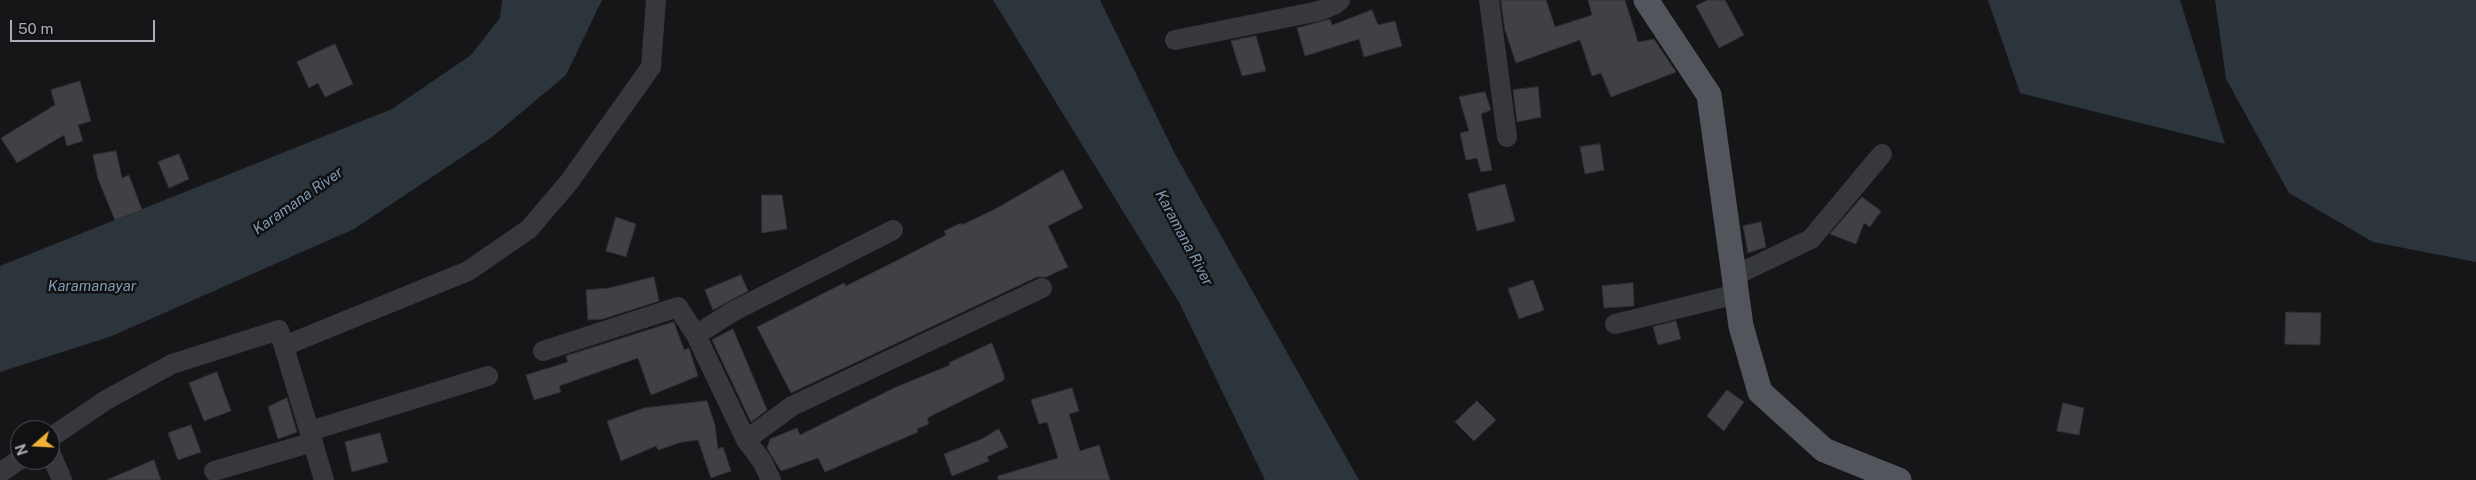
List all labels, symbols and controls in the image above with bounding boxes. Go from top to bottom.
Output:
scale bar [12,10,158,42]
text: 50 m [18,20,53,37]
water label: Karamana River [250,163,346,239]
water label: Karamana River [1151,187,1217,289]
water label: Karamanayar [48,277,136,295]
north arrow [10,420,60,470]
text: N [12,442,31,457]

